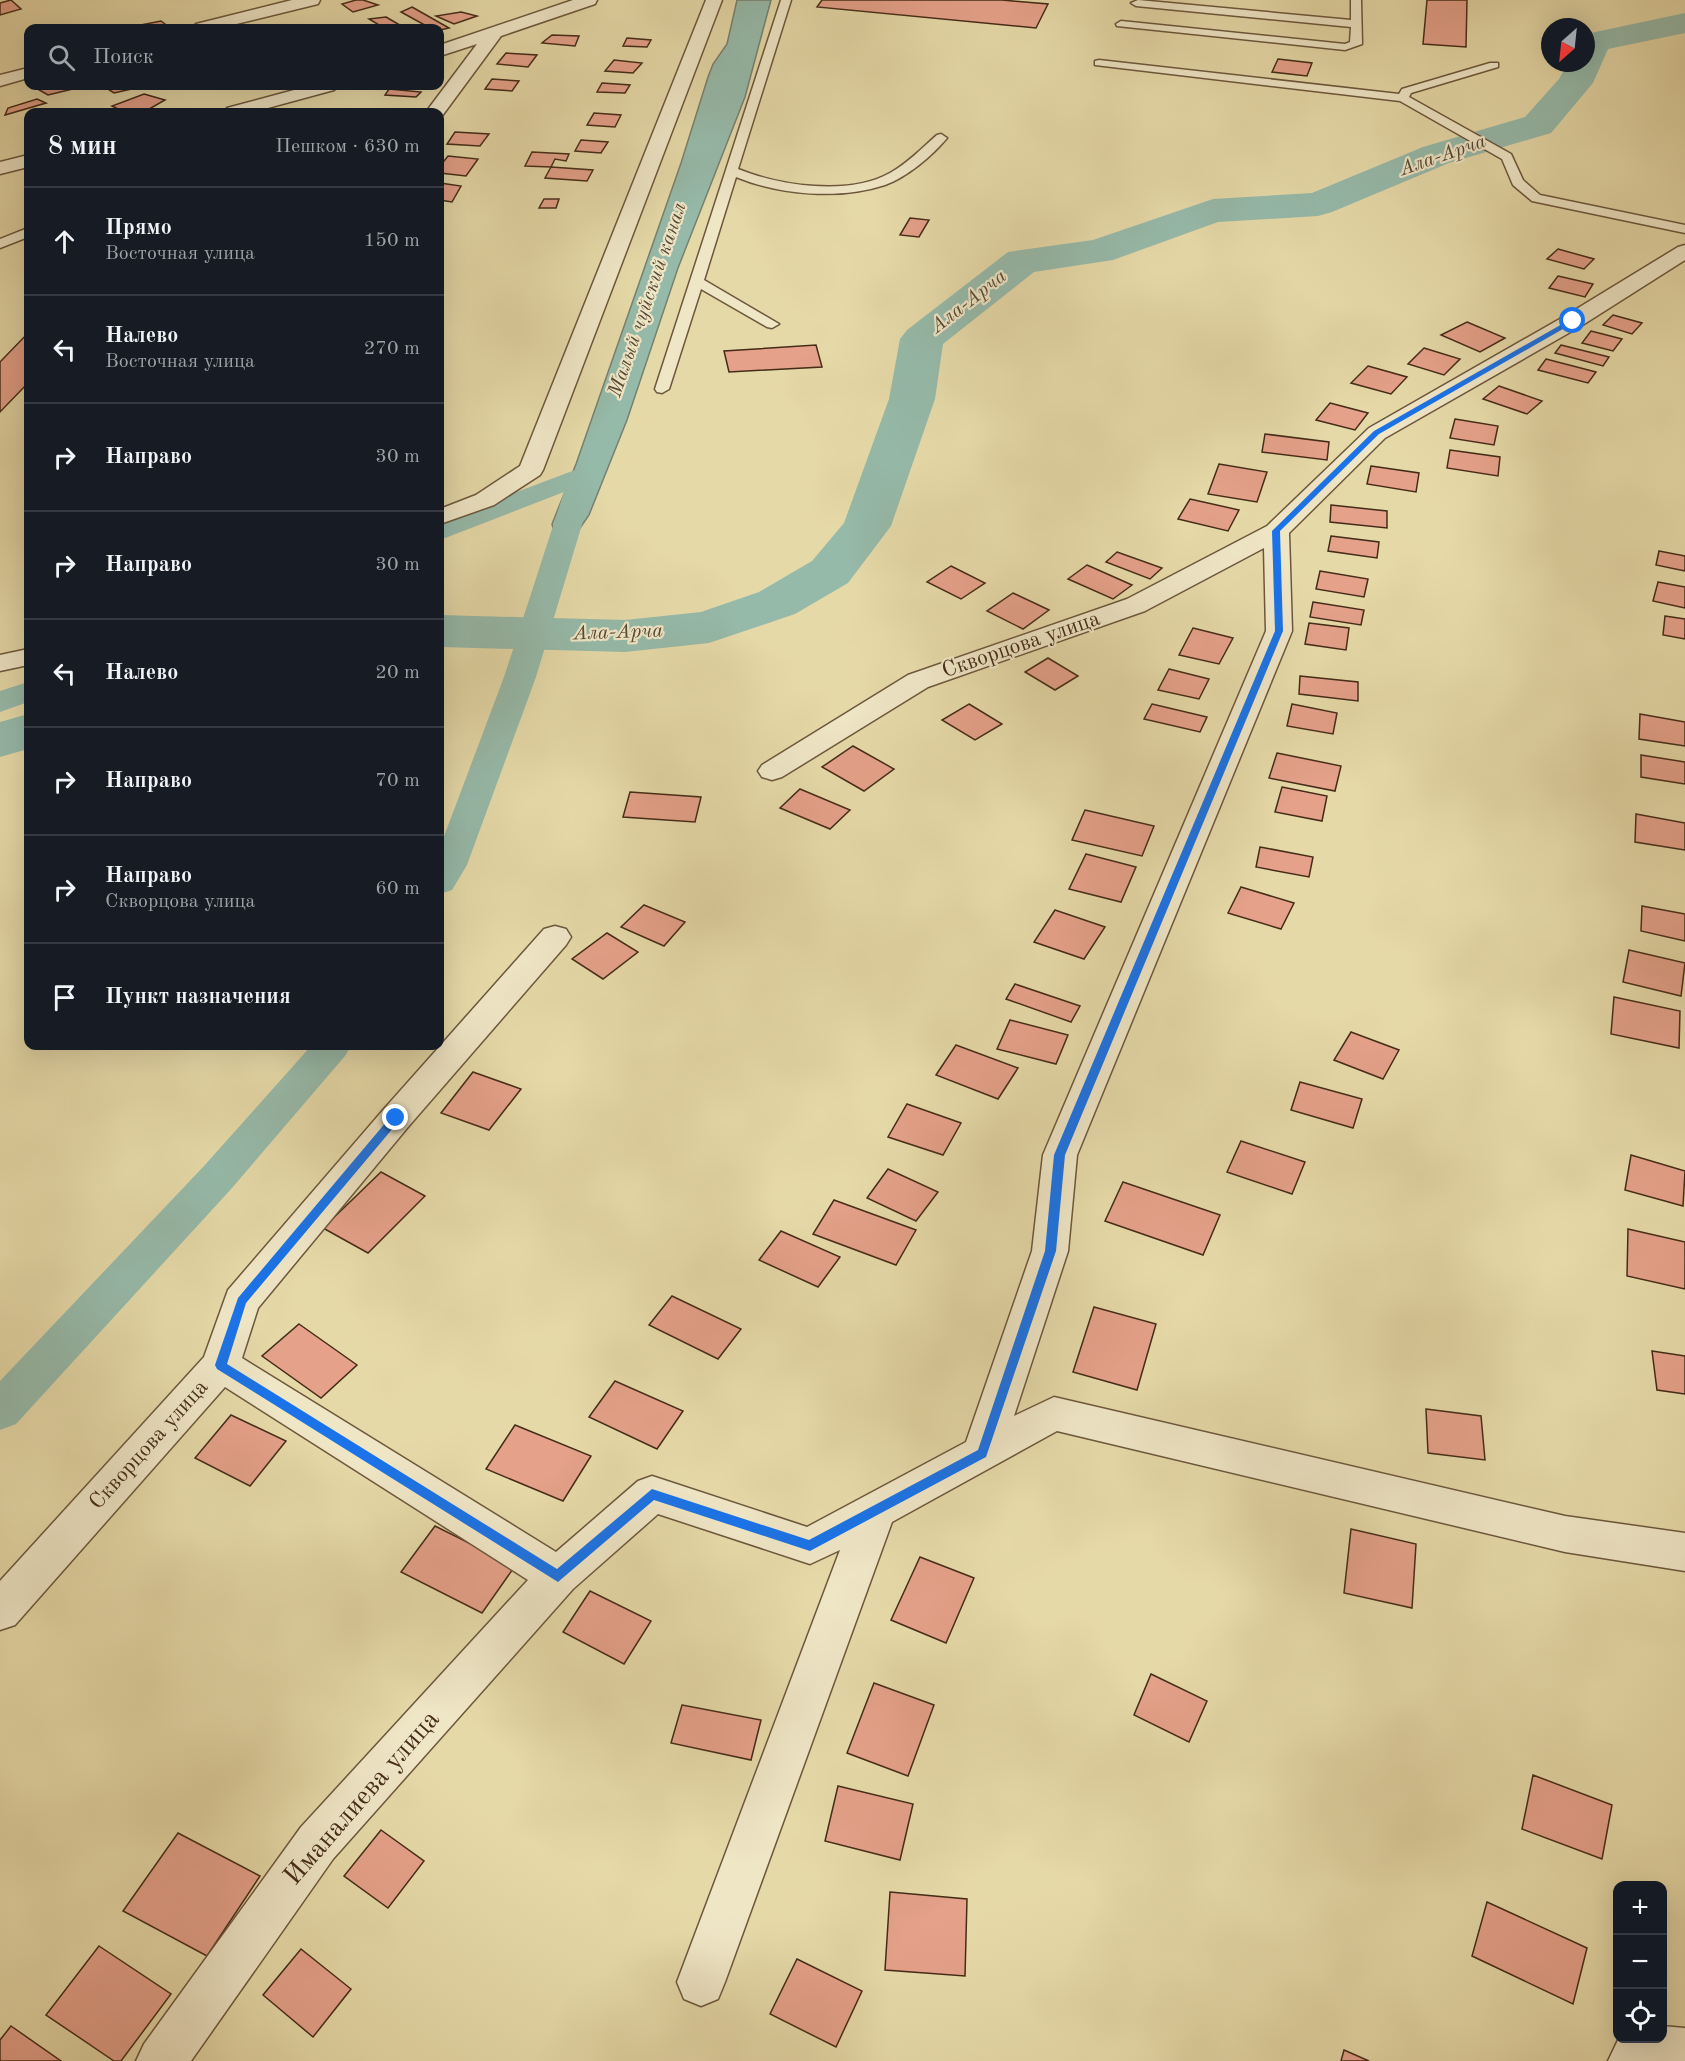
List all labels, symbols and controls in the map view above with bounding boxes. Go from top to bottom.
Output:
north arrow [1541,18,1595,72]
search box [24,24,444,90]
icon: search [45,41,78,74]
text: Поиск [93,46,154,68]
water label: Ала-Арча [1396,132,1489,180]
text: 8 мин [48,134,117,160]
text: Пешком · 630 m [275,137,420,157]
water label: Малый чуйский канал [605,200,691,401]
text: Прямо [105,217,172,239]
icon: ahead [48,225,81,258]
text: 150 m [364,231,420,251]
text: Восточная улица [105,244,255,264]
water label: Ала-Арча [927,266,1011,338]
route start [1559,307,1585,333]
text: Налево [105,325,178,347]
icon: left [48,333,81,366]
text: 270 m [364,339,420,359]
text: Восточная улица [105,352,255,372]
icon: right [48,441,81,474]
text: Направо [105,446,192,468]
text: 30 m [375,447,420,467]
icon: right [48,549,81,582]
text: Направо [105,554,192,576]
text: 30 m [375,555,420,575]
street label: Скворцова улица [939,608,1103,682]
water label: Ала-Арча [572,621,664,645]
icon: left [48,657,81,690]
text: Налево [105,662,178,684]
text: 20 m [375,663,420,683]
icon: right [48,765,81,798]
text: Направо [105,770,192,792]
text: 70 m [375,771,420,791]
text: Направо [105,865,192,887]
icon: right [48,873,81,906]
text: 60 m [375,879,420,899]
text: Скворцова улица [105,892,255,912]
icon: arrive [48,981,81,1014]
text: Пункт назначения [105,986,291,1008]
route end [382,1104,408,1130]
street label: Скворцова улица [85,1376,213,1514]
street label: Иманалиева улица [279,1706,445,1890]
map controls [1613,1881,1667,2043]
button: + [1613,1881,1667,1935]
button: − [1613,1935,1667,1989]
button: locate [1613,1989,1667,2043]

